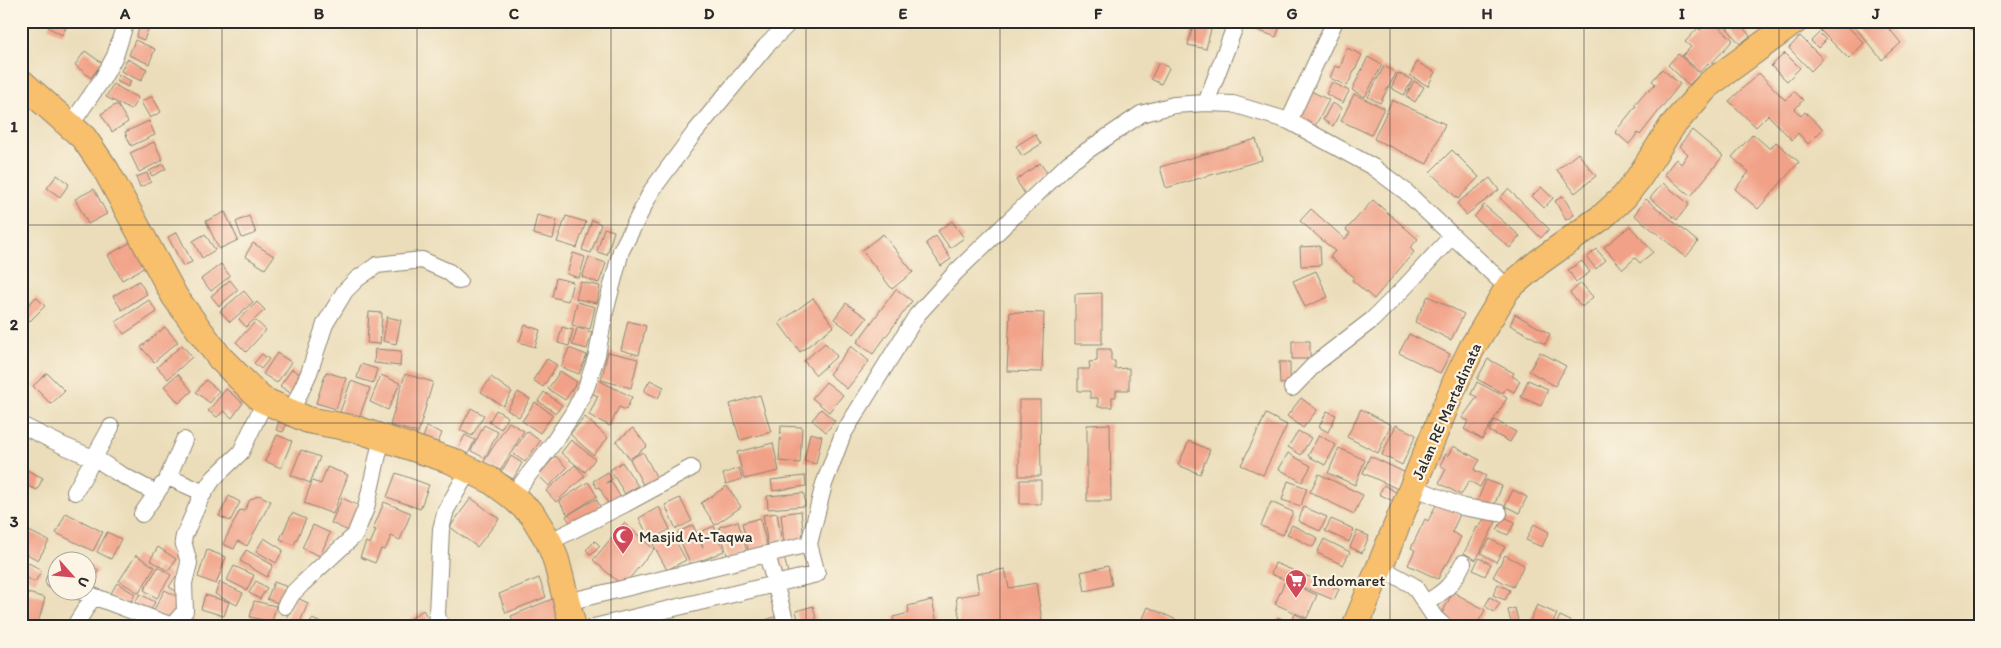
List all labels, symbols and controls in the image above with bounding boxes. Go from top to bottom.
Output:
text: A [119,4,131,23]
text: B [314,4,325,23]
text: C [509,4,520,23]
text: D [704,4,715,23]
text: E [899,4,908,23]
text: F [1094,4,1103,23]
text: G [1286,4,1298,23]
text: H [1481,4,1493,23]
text: I [1679,4,1685,23]
text: J [1871,4,1880,23]
text: 1 [10,117,18,136]
text: 2 [10,315,19,334]
street label: Jalan RE Martadinata [1408,340,1485,483]
text: 3 [10,512,19,531]
mosque icon: Masjid At-Taqwa [611,524,635,555]
place label: Masjid At-Taqwa [639,527,753,546]
north arrow [48,550,98,600]
supermarket icon: Indomaret [1284,568,1308,599]
place label: Indomaret [1312,571,1385,590]
text: U [73,574,93,590]

